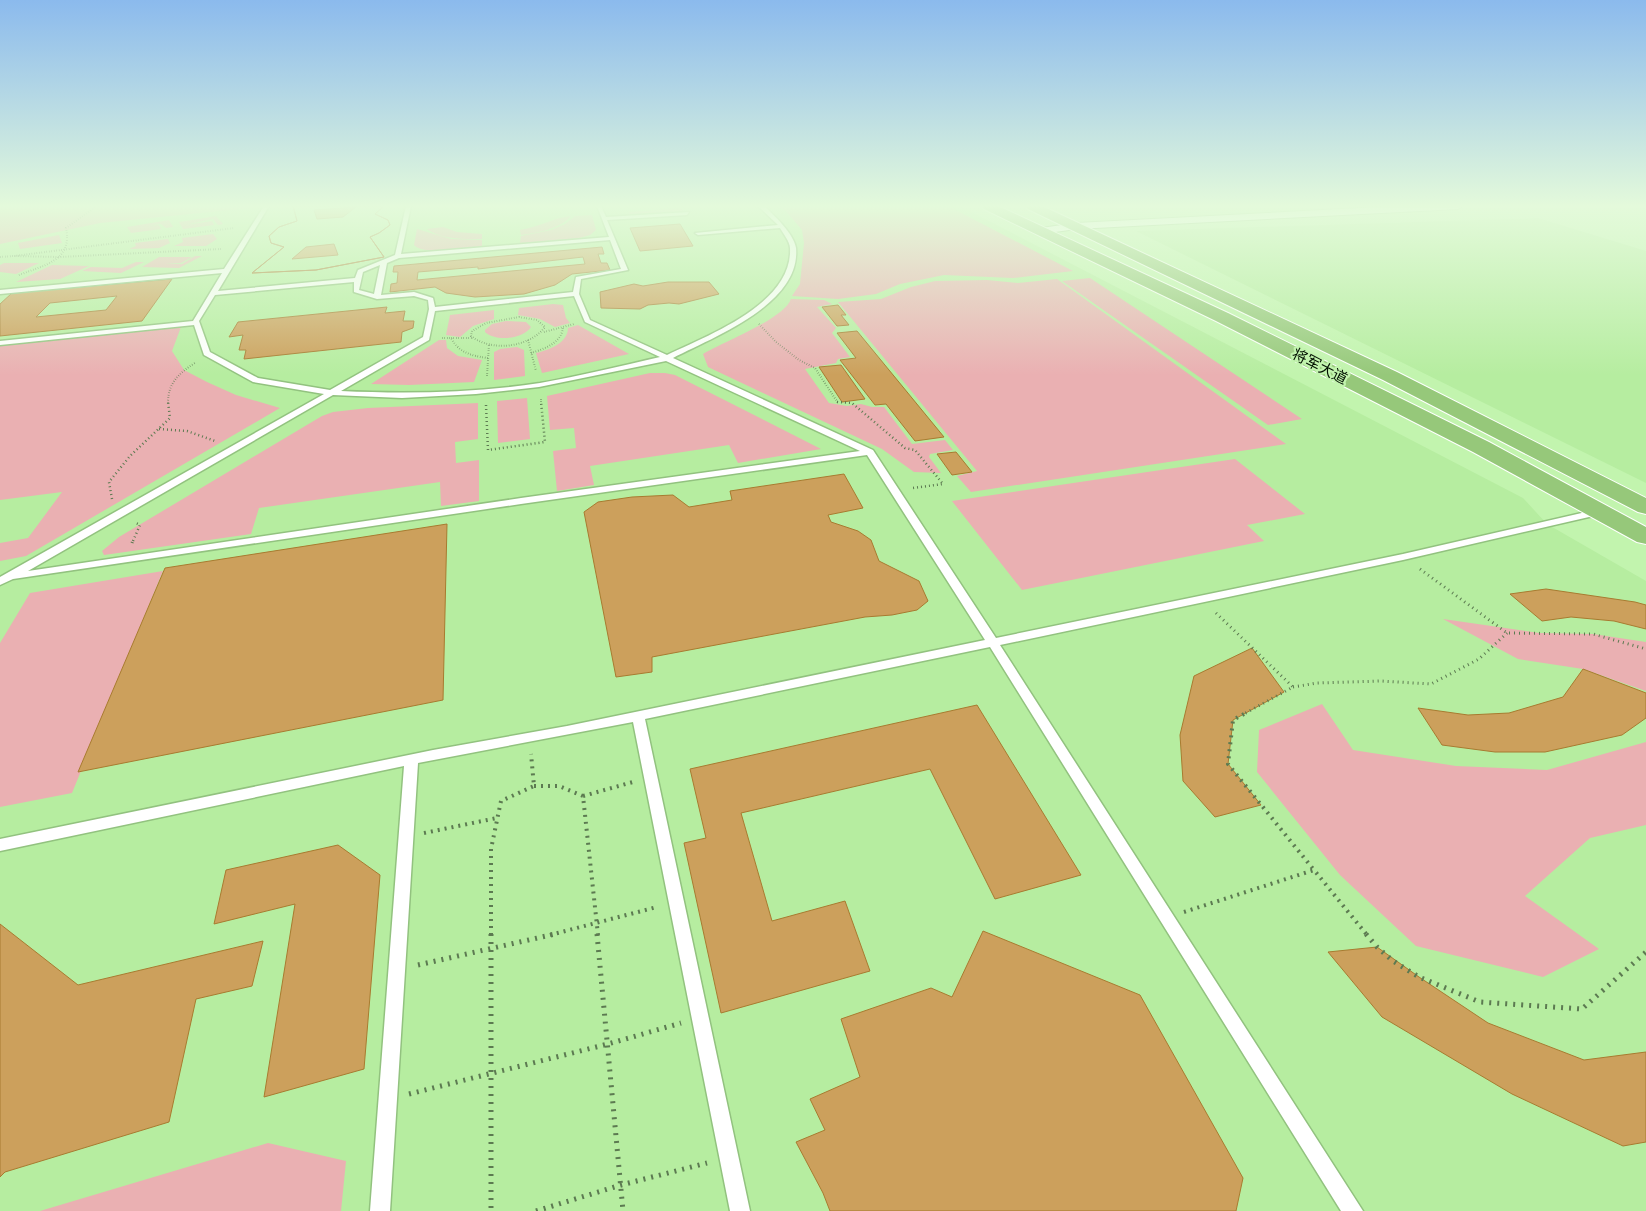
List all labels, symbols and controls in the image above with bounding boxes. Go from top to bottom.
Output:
street label: 将军大道 [1289,344,1351,388]

